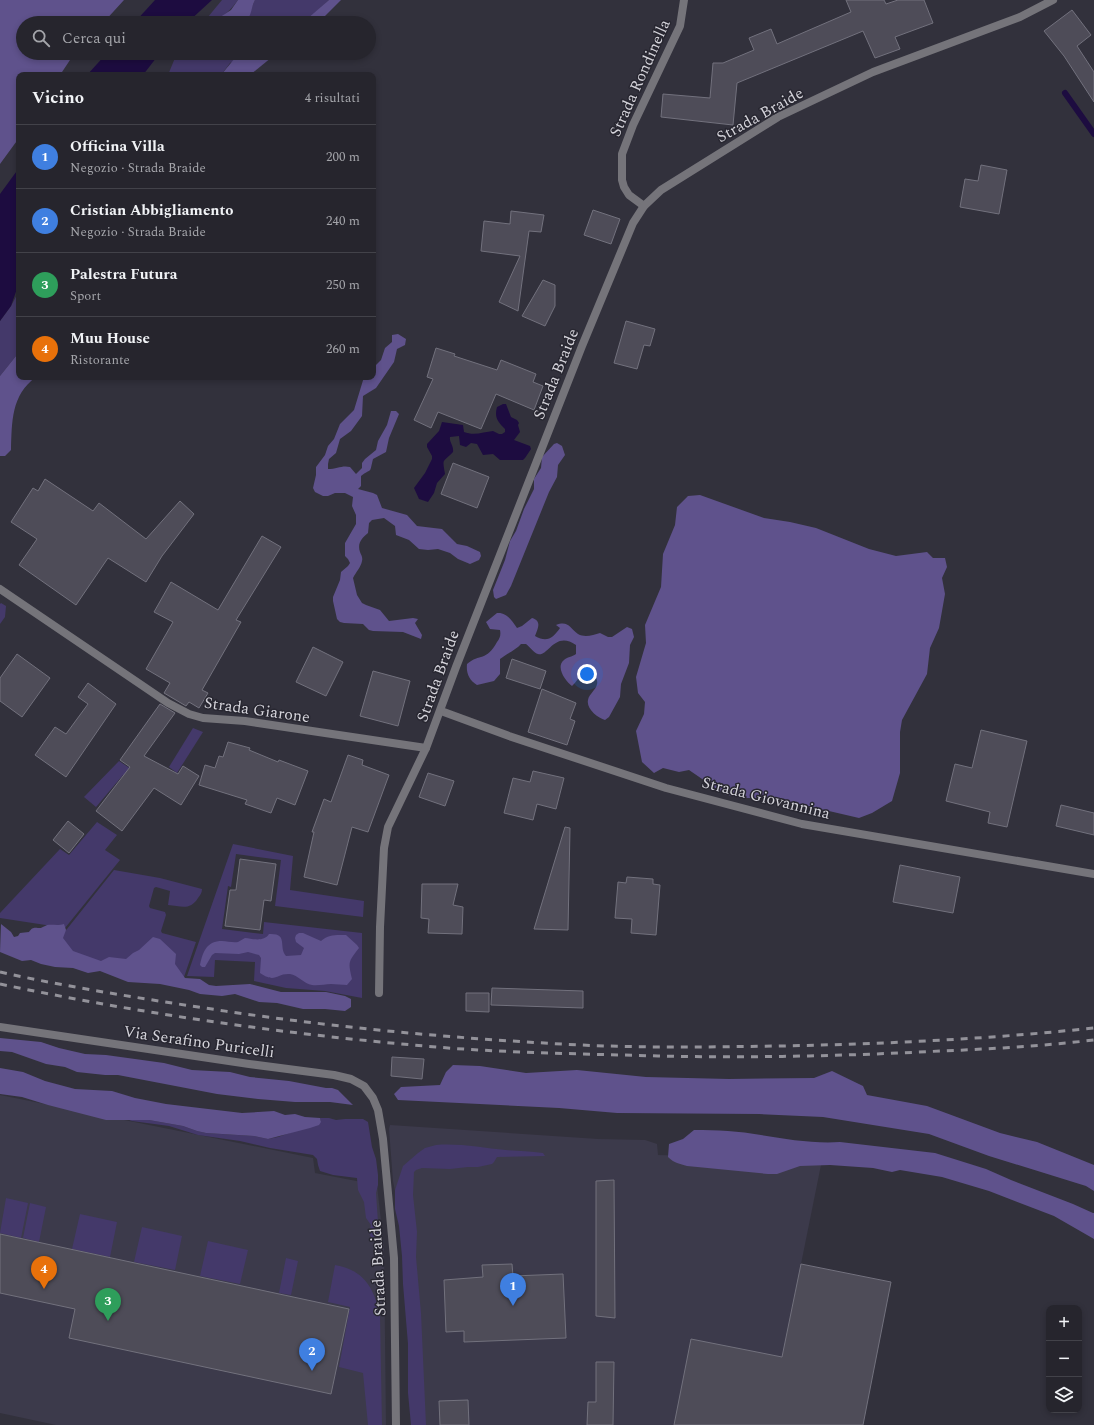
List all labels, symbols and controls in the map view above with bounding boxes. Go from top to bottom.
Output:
street label: Strada Rondinella [603,15,677,141]
search box [16,16,376,60]
icon: search [30,27,52,49]
text: Cerca qui [62,27,126,50]
street label: Strada Braide [712,81,808,149]
text: Vicino [32,85,84,111]
text: 4 risultati [305,88,360,108]
text: Officina Villa [70,135,165,158]
text: 1 [41,147,49,167]
text: 200 m [326,147,360,167]
text: Negozio · Strada Braide [70,158,206,178]
text: Cristian Abbigliamento [70,199,234,222]
text: 2 [41,211,49,231]
text: 240 m [326,211,360,231]
text: Negozio · Strada Braide [70,222,206,242]
text: Palestra Futura [70,263,177,286]
text: 3 [41,275,49,295]
text: 250 m [326,275,360,295]
text: Sport [70,286,101,306]
street label: Strada Braide [527,325,585,423]
text: Muu House [70,327,150,350]
text: 4 [41,339,49,359]
text: 260 m [326,339,360,359]
text: Ristorante [70,350,130,370]
street label: Strada Braide [410,627,466,725]
your location [577,664,597,684]
street label: Strada Giarone [202,691,312,729]
street label: Strada Giovannina [699,770,833,826]
street label: Via Serafino Puricelli [122,1020,276,1064]
street label: Strada Braide [364,1219,392,1317]
pin: 4 [31,1256,57,1289]
pin: 1 [500,1273,526,1306]
pin: 3 [95,1288,121,1321]
map controls [1046,1305,1082,1413]
button: + [1046,1305,1082,1341]
pin: 2 [299,1338,325,1371]
button: − [1046,1341,1082,1377]
button: layers [1046,1377,1082,1413]

